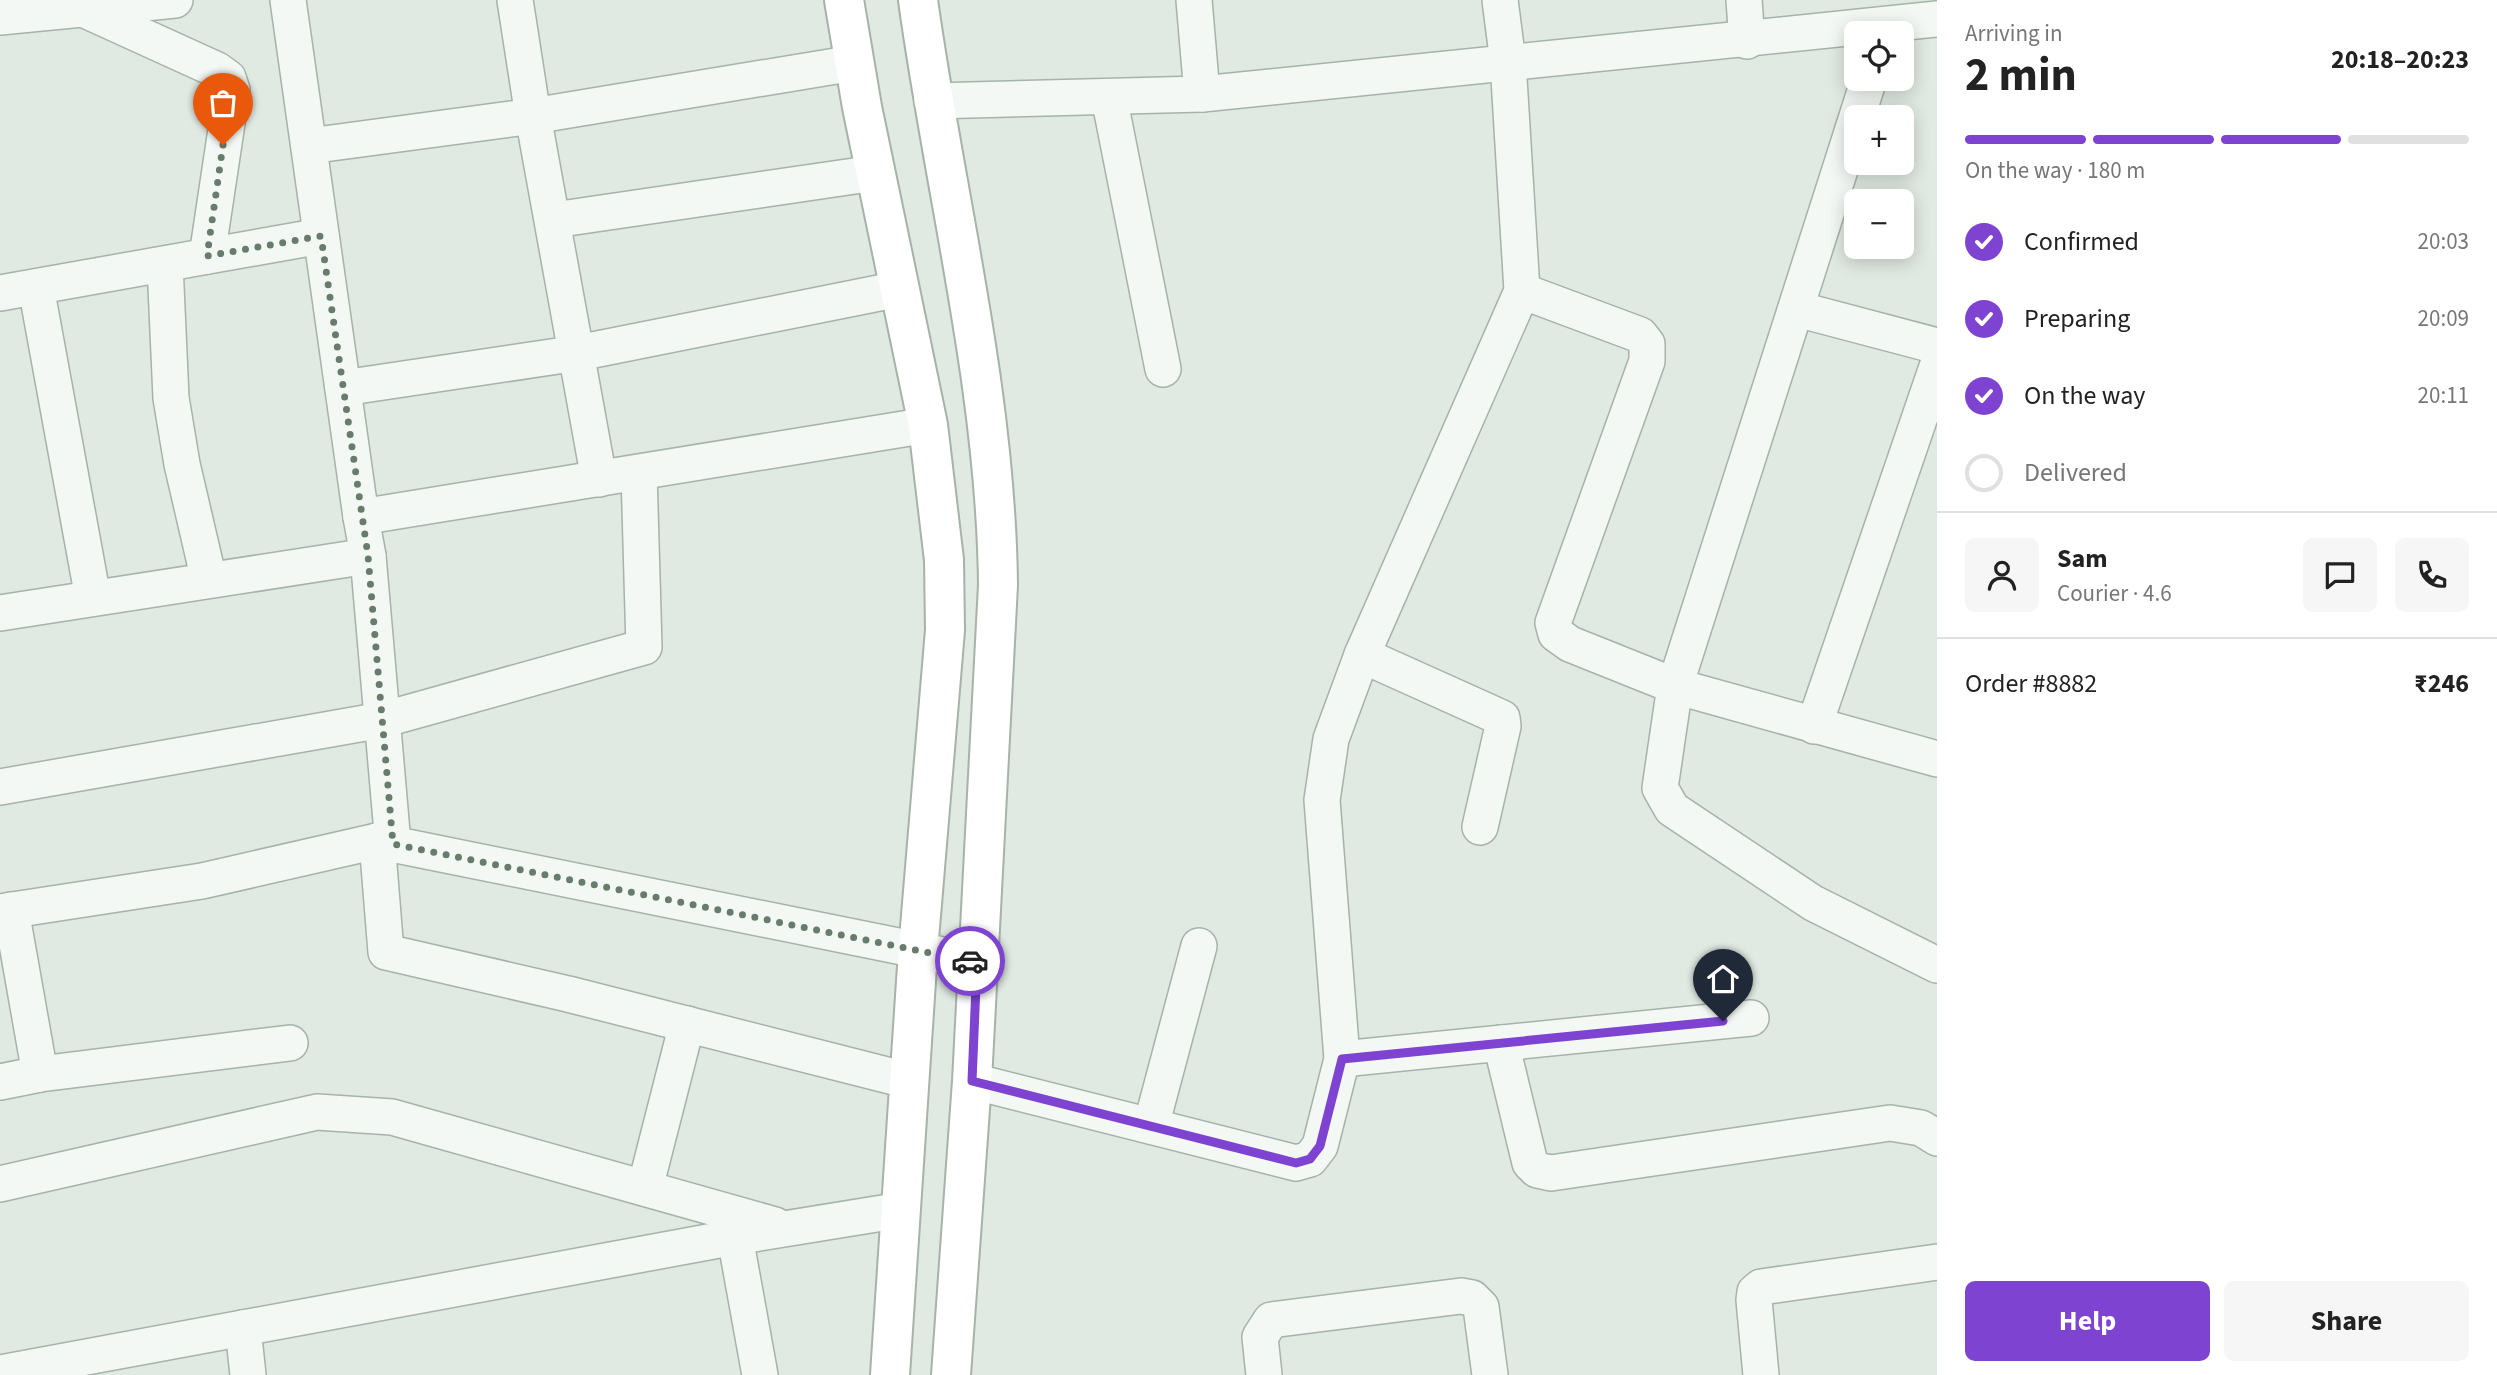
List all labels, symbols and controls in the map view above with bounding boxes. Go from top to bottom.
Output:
text: Arriving in [1965,17,2063,50]
map controls [1844,21,1914,259]
button: locate [1844,21,1914,91]
text: 20:18–20:23 [2331,41,2469,78]
text: 2 min [1965,43,2077,108]
pin [193,73,253,145]
icon: bag [204,84,242,122]
button: + [1844,105,1914,175]
text: On the way · 180 m [1965,154,2145,187]
button: − [1844,189,1914,259]
icon: check [1965,223,2003,261]
text: Confirmed [2024,223,2139,260]
text: 20:03 [2418,225,2469,258]
icon: check [1965,300,2003,338]
text: Preparing [2024,300,2130,337]
text: 20:09 [2418,302,2469,335]
icon: check [1965,377,2003,415]
text: On the way [2024,377,2145,414]
text: 20:11 [2418,379,2469,412]
text: Delivered [2024,454,2127,491]
button: person [1965,538,2039,612]
button: chat [2303,538,2377,612]
button: phone [2395,538,2469,612]
text: Sam [2057,540,2107,577]
text: Courier · 4.6 [2057,577,2172,610]
text: Order #8882 [1965,665,2097,702]
text: ₹246 [2414,665,2469,702]
courier [935,926,1005,996]
icon: car [951,942,989,980]
pin [1693,949,1753,1021]
icon: home [1704,960,1742,998]
button: Help [1965,1281,2210,1361]
button: Share [2224,1281,2469,1361]

